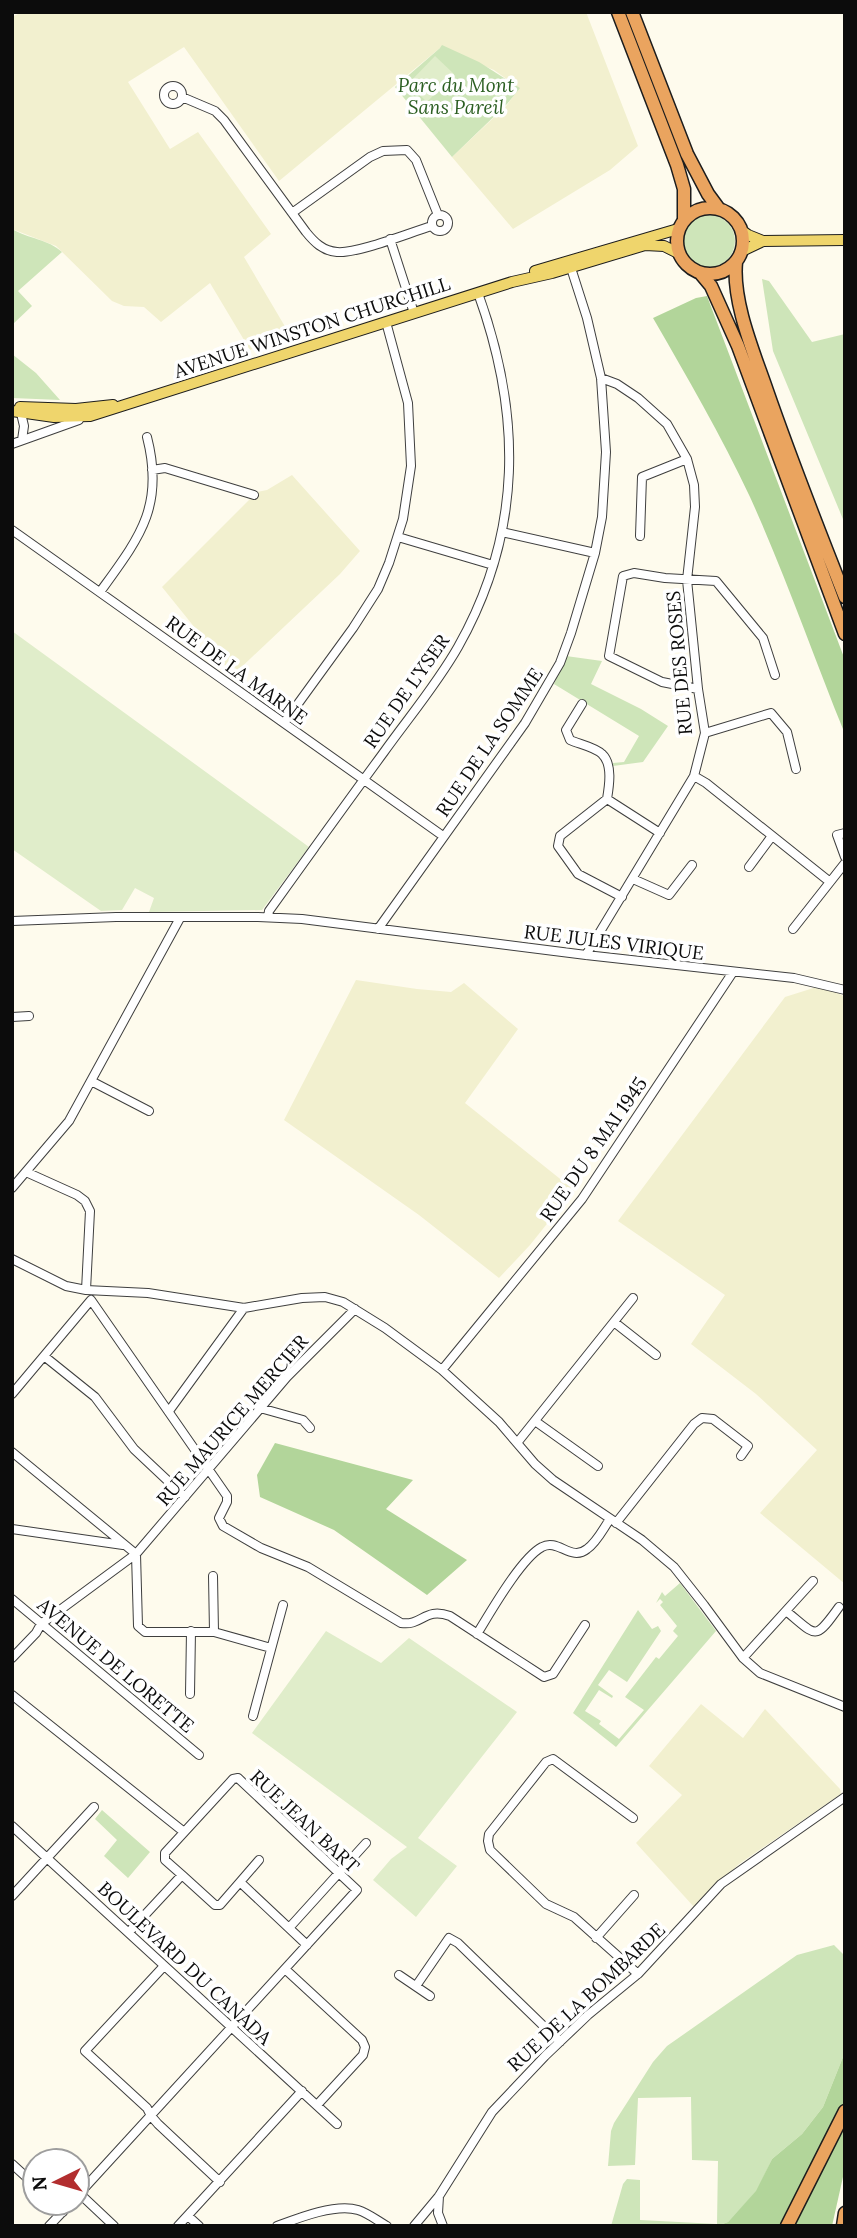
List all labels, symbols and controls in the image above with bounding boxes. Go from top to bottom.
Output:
park label: Parc du Mont Sans Pareil [398,73,514,119]
street label: AVENUE WINSTON CHURCHILL [170,271,453,383]
street label: RUE DES ROSES [661,590,697,736]
street label: RUE DE LA MARNE [161,610,313,730]
street label: RUE DE L'YSER [358,629,454,753]
street label: RUE DE LA SOMME [430,663,548,821]
street label: RUE JULES VIRIQUE [523,919,705,965]
street label: RUE DU 8 MAI 1945 [534,1072,652,1226]
street label: RUE MAURICE MERCIER [151,1329,313,1511]
street label: AVENUE DE LORETTE [32,1592,199,1738]
street label: RUE JEAN BART [245,1764,365,1878]
street label: BOULEVARD DU CANADA [93,1876,278,2051]
street label: RUE DE LA BOMBARDE [502,1918,670,2076]
north arrow [21,2147,91,2217]
text: N [26,2175,52,2192]

